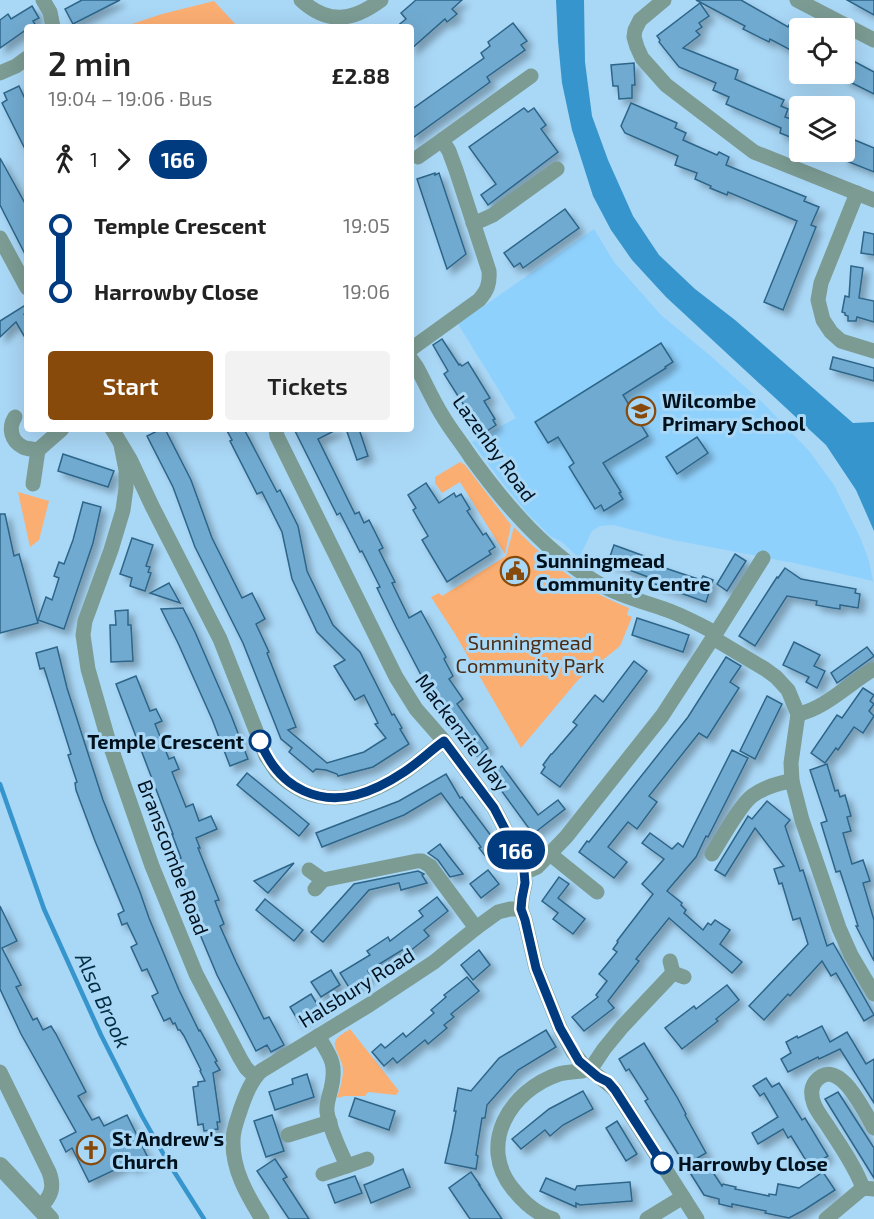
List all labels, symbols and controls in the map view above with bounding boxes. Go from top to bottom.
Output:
map controls [789,18,855,162]
button: locate [789,18,855,84]
text: 2 min [48,43,131,83]
text: £2.88 [332,62,390,88]
text: 19:04 – 19:06 · Bus [48,86,212,110]
button: layers [789,96,855,162]
icon: walk [48,143,81,176]
icon: forward [107,143,140,176]
text: 1 [90,147,98,171]
text: 166 [161,147,195,172]
text: Temple Crescent [94,212,266,238]
text: 19:05 [343,213,390,237]
text: Harrowby Close [94,278,259,304]
text: 19:06 [342,279,390,303]
button: Start [48,351,213,420]
button: Tickets [225,351,390,420]
place label: Wilcombe Primary School [662,388,806,436]
street label: Lazenby Road [448,390,542,506]
school or university icon: Wilcombe Primary School [625,395,657,427]
place label: Sunningmead Community Centre [536,548,711,596]
public building icon: Sunningmead Community Centre [499,555,531,587]
park label: Sunningmead Community Park [456,630,604,677]
street label: Mackenzie Way [411,669,515,796]
place label: Temple Crescent [87,729,244,753]
marker: Temple Crescent [249,730,271,752]
street label: Branscombe Road [133,776,215,938]
line badge: 166 [482,830,550,870]
text: 166 [499,838,533,863]
street label: Halsbury Road [294,942,418,1032]
water label: Alsa Brook [71,947,137,1052]
place label: St Andrew's Church [112,1126,224,1173]
church icon: St Andrew's Church [75,1134,107,1166]
place label: Harrowby Close [678,1151,828,1176]
marker: Harrowby Close [651,1152,673,1174]

